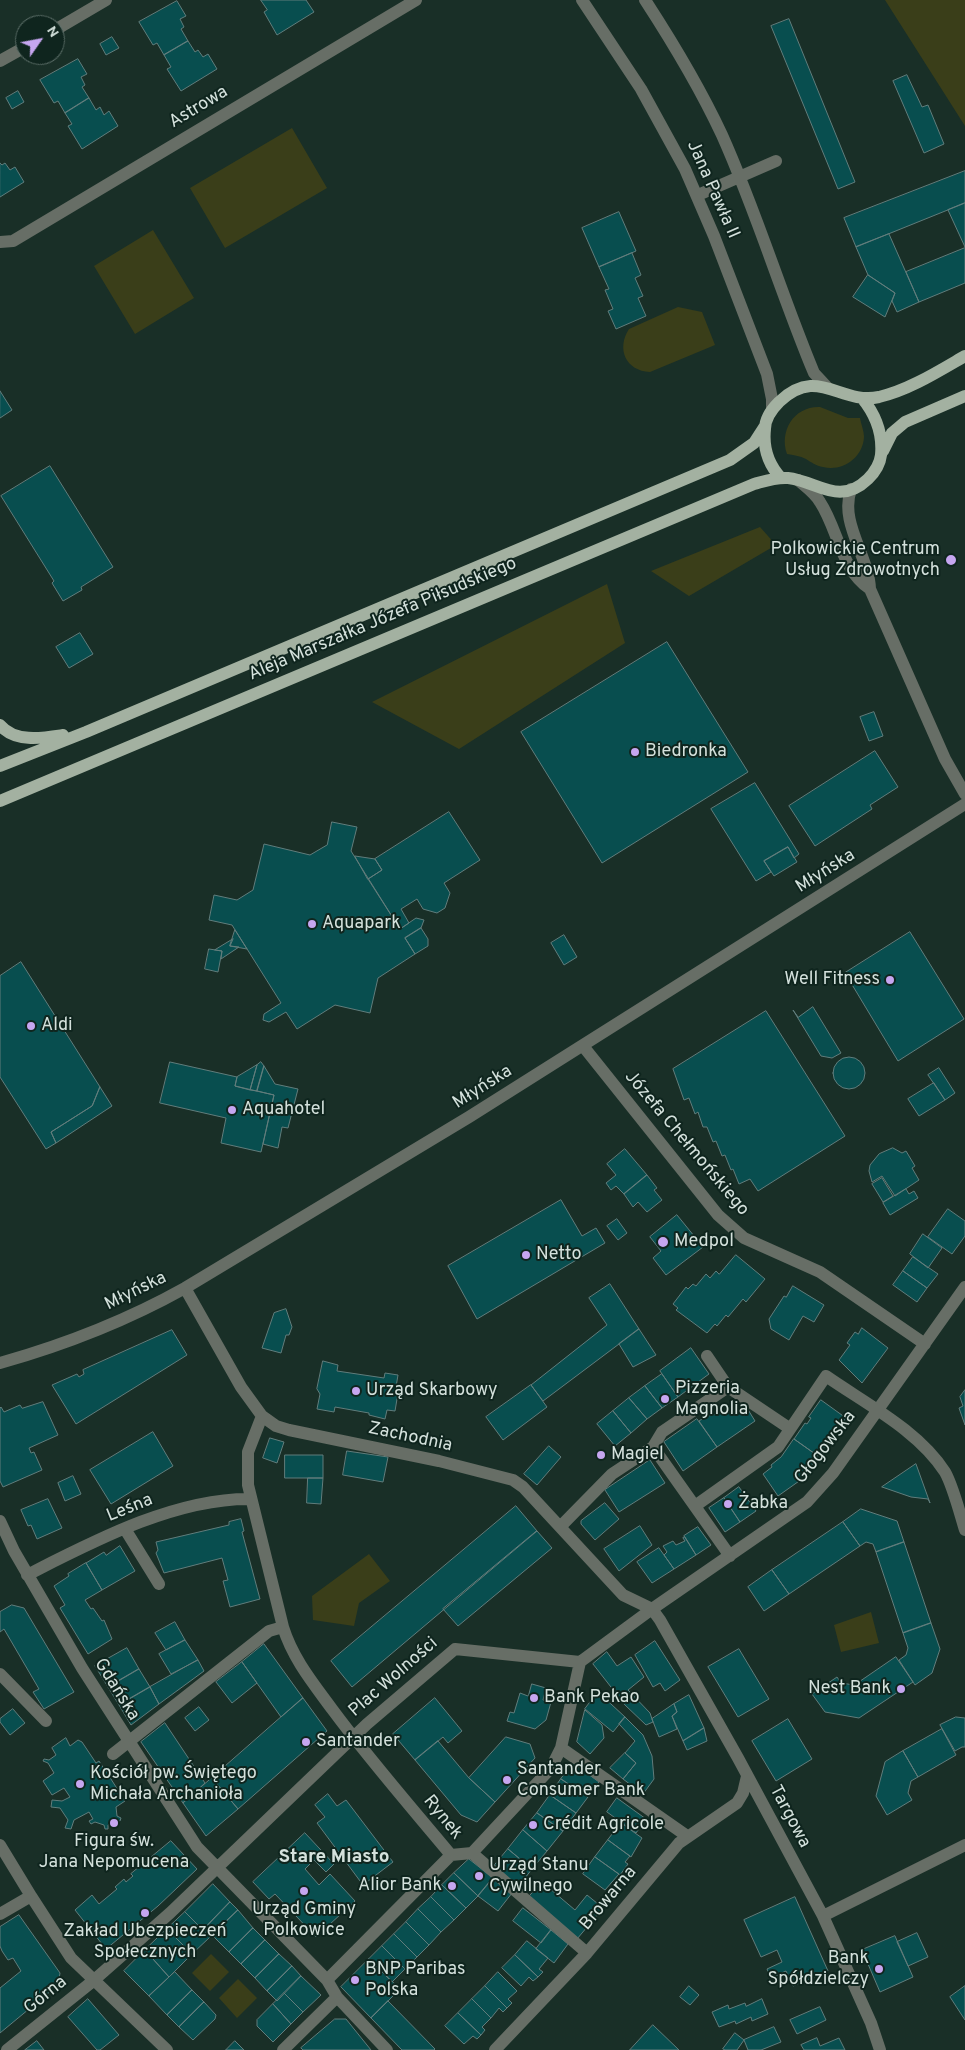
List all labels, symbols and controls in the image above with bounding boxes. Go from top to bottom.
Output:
north arrow [15,15,65,65]
text: N [42,23,62,41]
street label: Astrowa [166,82,232,134]
street label: Jana Pawła II [681,138,743,242]
place label: Polkowickie Centrum Usług Zdrowotnych [771,539,940,582]
marker: Polkowickie Centrum Usług Zdrowotnych [944,553,958,567]
street label: Aleja Marszałka Józefa Piłsudskiego [246,554,520,686]
place label: Biedronka [645,741,727,763]
marker: Biedronka [629,746,641,758]
street label: Młyńska [792,845,860,899]
place label: Aquapark [322,913,401,935]
marker: Aquapark [306,918,318,930]
place label: Well Fitness [784,969,880,991]
marker: Well Fitness [884,974,896,986]
place label: Aldi [41,1015,73,1037]
marker: Aldi [25,1020,37,1032]
street label: Młyńska [449,1061,517,1115]
street label: Józefa Chełmońskiego [619,1067,753,1221]
place label: Aquahotel [242,1099,325,1121]
marker: Aquahotel [226,1104,238,1116]
place label: Medpol [674,1231,734,1253]
marker: Medpol [656,1235,670,1249]
place label: Netto [536,1244,581,1266]
marker: Netto [520,1249,532,1261]
street label: Młyńska [102,1268,170,1316]
place label: Pizzeria Magnolia [675,1378,748,1420]
place label: Urząd Skarbowy [366,1380,498,1402]
marker: Urząd Skarbowy [350,1385,362,1397]
marker: Pizzeria Magnolia [659,1393,671,1405]
street label: Głogowska [791,1407,861,1489]
street label: Zachodnia [366,1419,454,1457]
place label: Magiel [611,1444,664,1466]
marker: Magiel [595,1449,607,1461]
street label: Leśna [104,1490,156,1528]
place label: Żabka [738,1493,788,1515]
marker: Żabka [722,1498,734,1510]
street label: Plac Wolności [345,1633,443,1723]
street label: Gdańska [88,1655,144,1725]
place label: Nest Bank [808,1678,891,1700]
marker: Nest Bank [895,1683,907,1695]
place label: Bank Pekao [544,1687,640,1709]
marker: Bank Pekao [528,1692,540,1704]
place label: Santander [316,1731,400,1753]
marker: Santander [300,1736,312,1748]
place label: Santander Consumer Bank [517,1759,645,1802]
place label: Kościół pw. Świętego Michała Archanioła [90,1763,257,1806]
marker: Santander Consumer Bank [501,1774,513,1786]
marker: Kościół pw. Świętego Michała Archanioła [74,1778,86,1790]
street label: Targowa [764,1782,814,1852]
street label: Rynek [418,1791,466,1845]
place label: Crédit Agricole [543,1814,664,1836]
marker: Figura św. Jana Nepomucena [108,1817,120,1829]
marker: Crédit Agricole [527,1819,539,1831]
place label: Figura św. Jana Nepomucena [39,1831,189,1874]
district label: Stare Miasto [279,1847,389,1869]
place label: Urząd Stanu Cywilnego [489,1855,589,1898]
street label: Browarna [576,1862,642,1936]
marker: Urząd Stanu Cywilnego [473,1870,485,1882]
place label: Alior Bank [358,1875,442,1897]
marker: Alior Bank [446,1880,458,1892]
marker: Urząd Gminy Polkowice [298,1885,310,1897]
place label: Urząd Gminy Polkowice [252,1899,356,1942]
marker: Zakład Ubezpieczeń Społecznych [139,1907,151,1919]
place label: Zakład Ubezpieczeń Społecznych [63,1921,227,1964]
place label: Bank Spółdzielczy [768,1948,869,1990]
place label: BNP Paribas Polska [365,1959,465,2002]
marker: Bank Spółdzielczy [873,1963,885,1975]
street label: Górna [20,1972,72,2020]
marker: BNP Paribas Polska [349,1974,361,1986]

